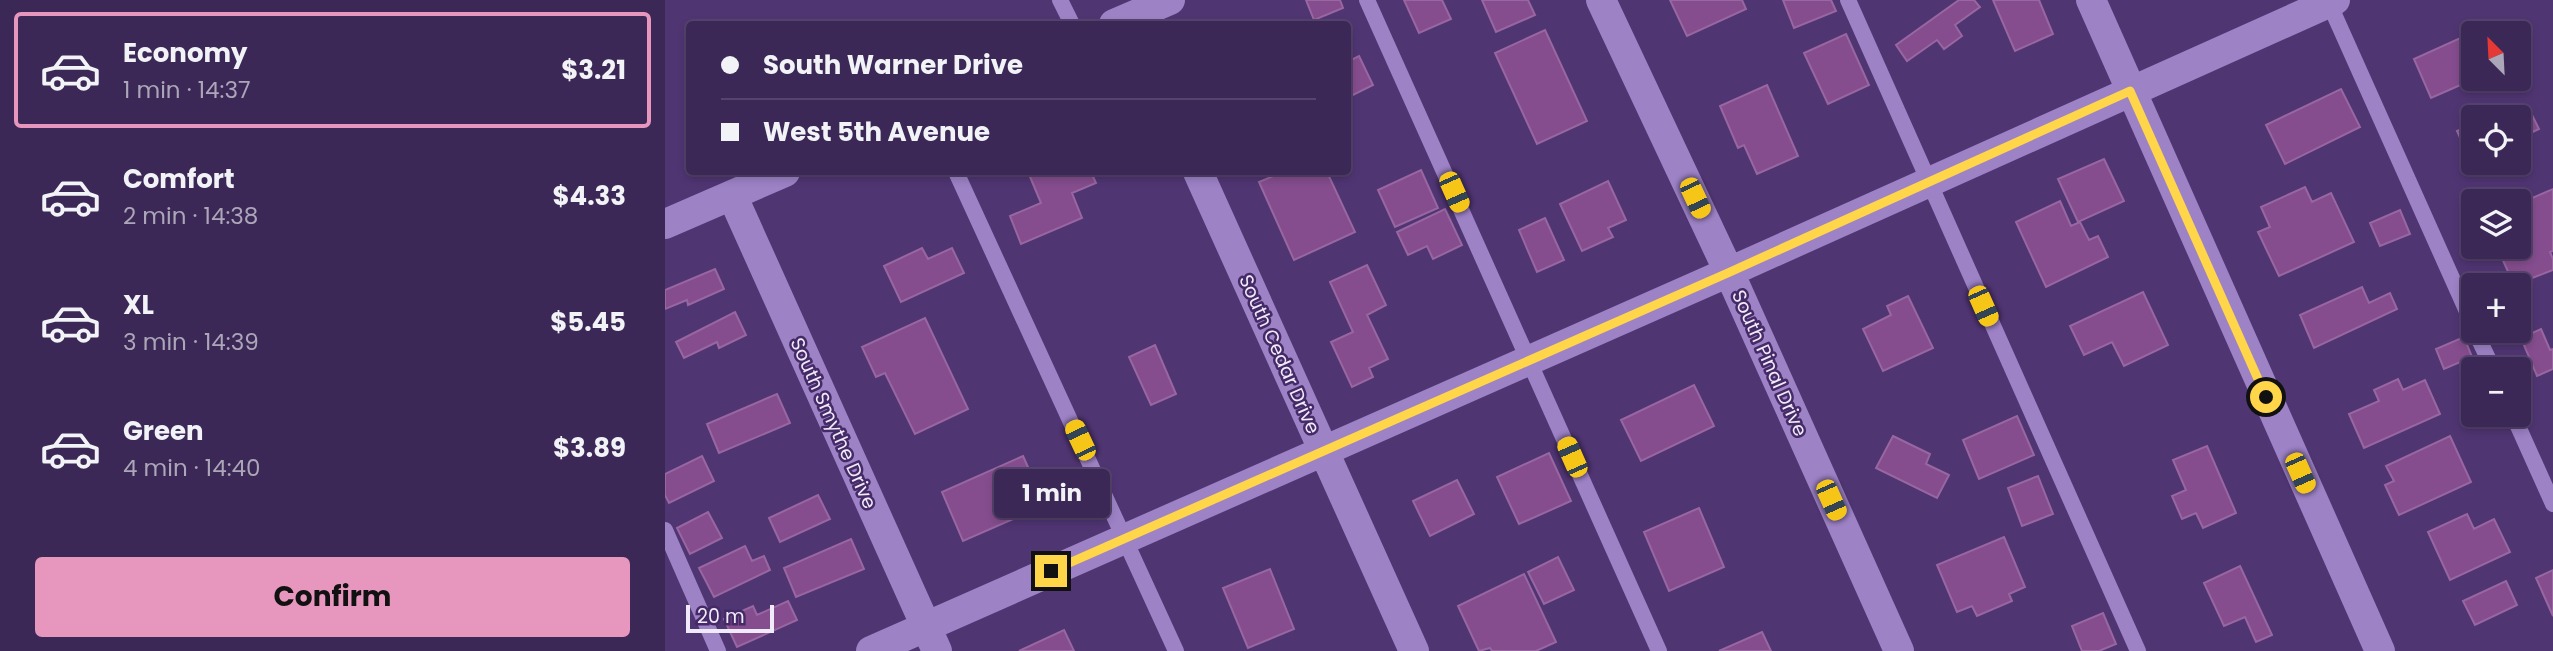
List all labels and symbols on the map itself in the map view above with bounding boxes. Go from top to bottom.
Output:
north arrow [2461,21,2531,91]
car [1436,169,1473,215]
car [1677,175,1714,221]
street label: South Cedar Drive [1232,270,1327,438]
car [1965,283,2002,329]
street label: South Pinal Drive [1725,286,1814,441]
street label: South Smythe Drive [784,333,883,513]
route start [2250,381,2282,413]
car [1062,417,1099,463]
car [1554,434,1591,480]
car [2282,450,2319,496]
callout: 1 min [993,470,1109,518]
car [1813,477,1850,523]
route end [1035,555,1067,587]
scale bar [686,602,773,634]

